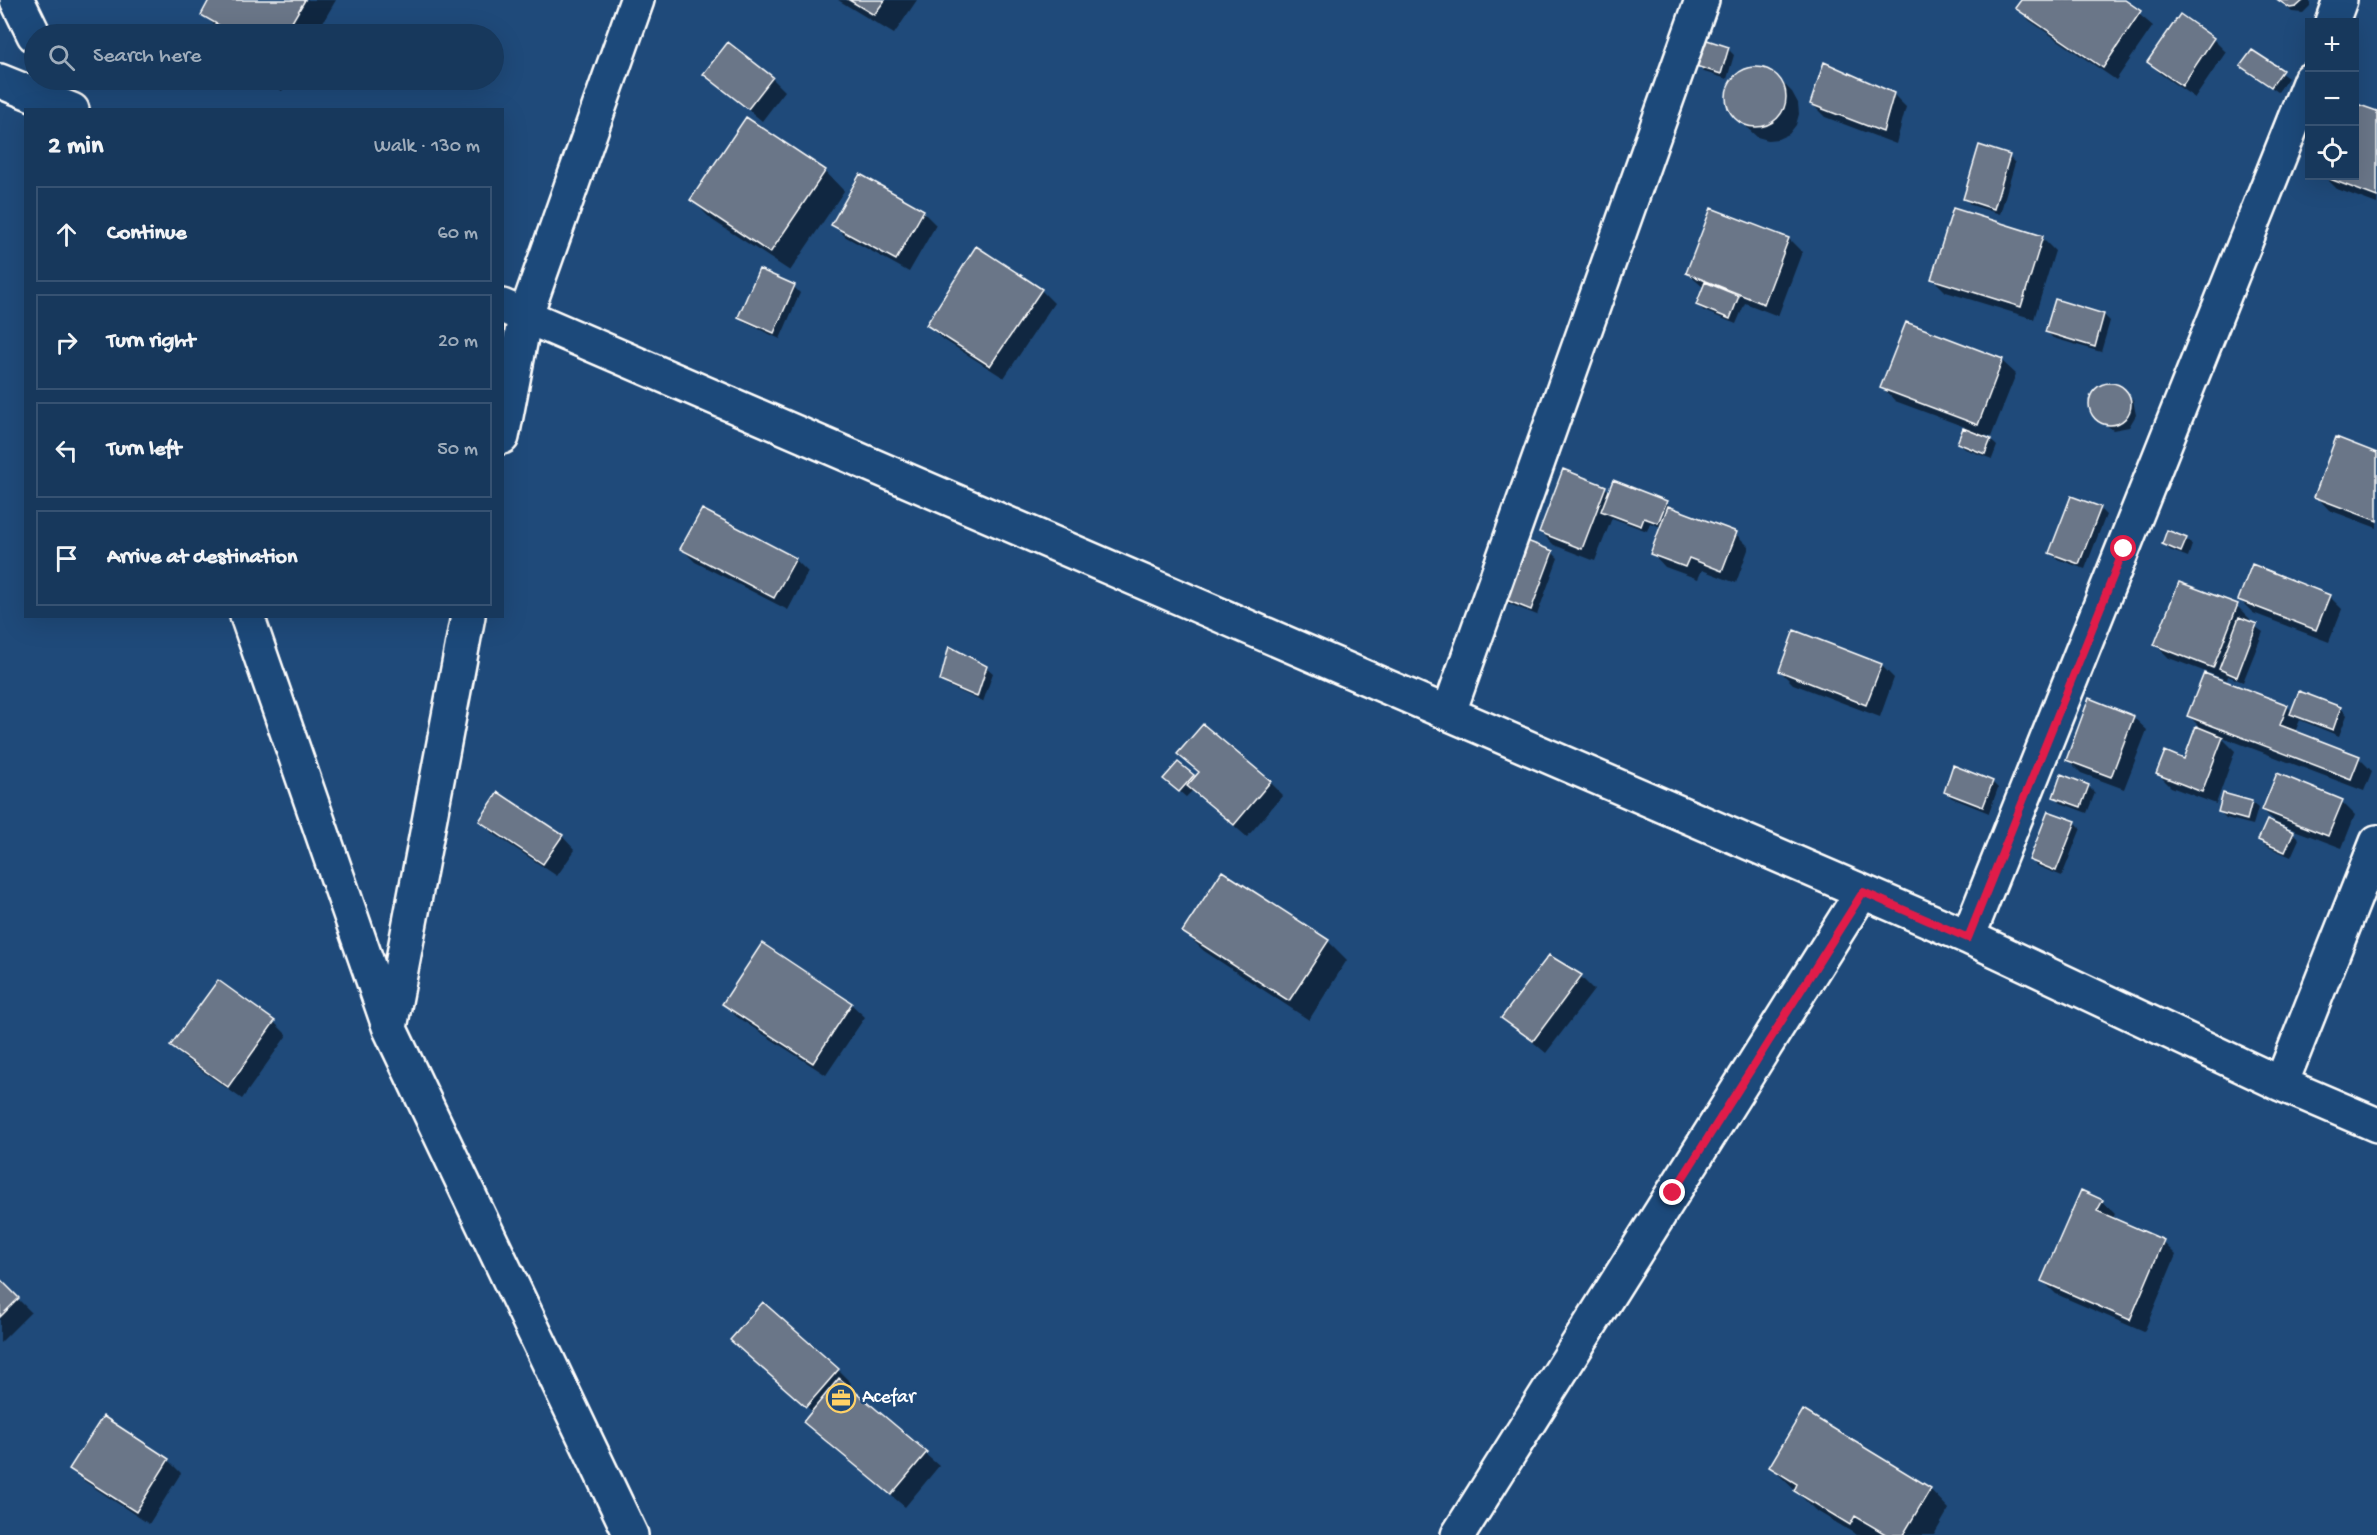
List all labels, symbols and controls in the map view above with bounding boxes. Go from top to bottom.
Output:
map controls [2305,18,2359,180]
button: + [2305,18,2359,72]
search box [24,24,504,90]
icon: search [45,41,78,74]
text: Search here [93,44,201,70]
button: − [2305,72,2359,126]
button: locate [2305,126,2359,180]
text: 2 min [48,132,103,163]
text: Walk · 130 m [374,136,480,159]
icon: ahead [50,218,83,251]
text: Continue [107,221,187,247]
text: 60 m [438,223,478,246]
icon: right [50,326,83,359]
text: Turn right [107,329,195,355]
text: 20 m [438,331,478,354]
icon: left [50,434,83,467]
text: Turn left [107,437,181,463]
text: 50 m [437,439,478,462]
route start [2110,535,2136,561]
icon: arrive [50,542,83,575]
text: Arrive at destination [107,545,297,571]
route end [1659,1179,1685,1205]
office icon: Acefar [825,1382,857,1414]
place label: Acefar [862,1387,917,1410]

